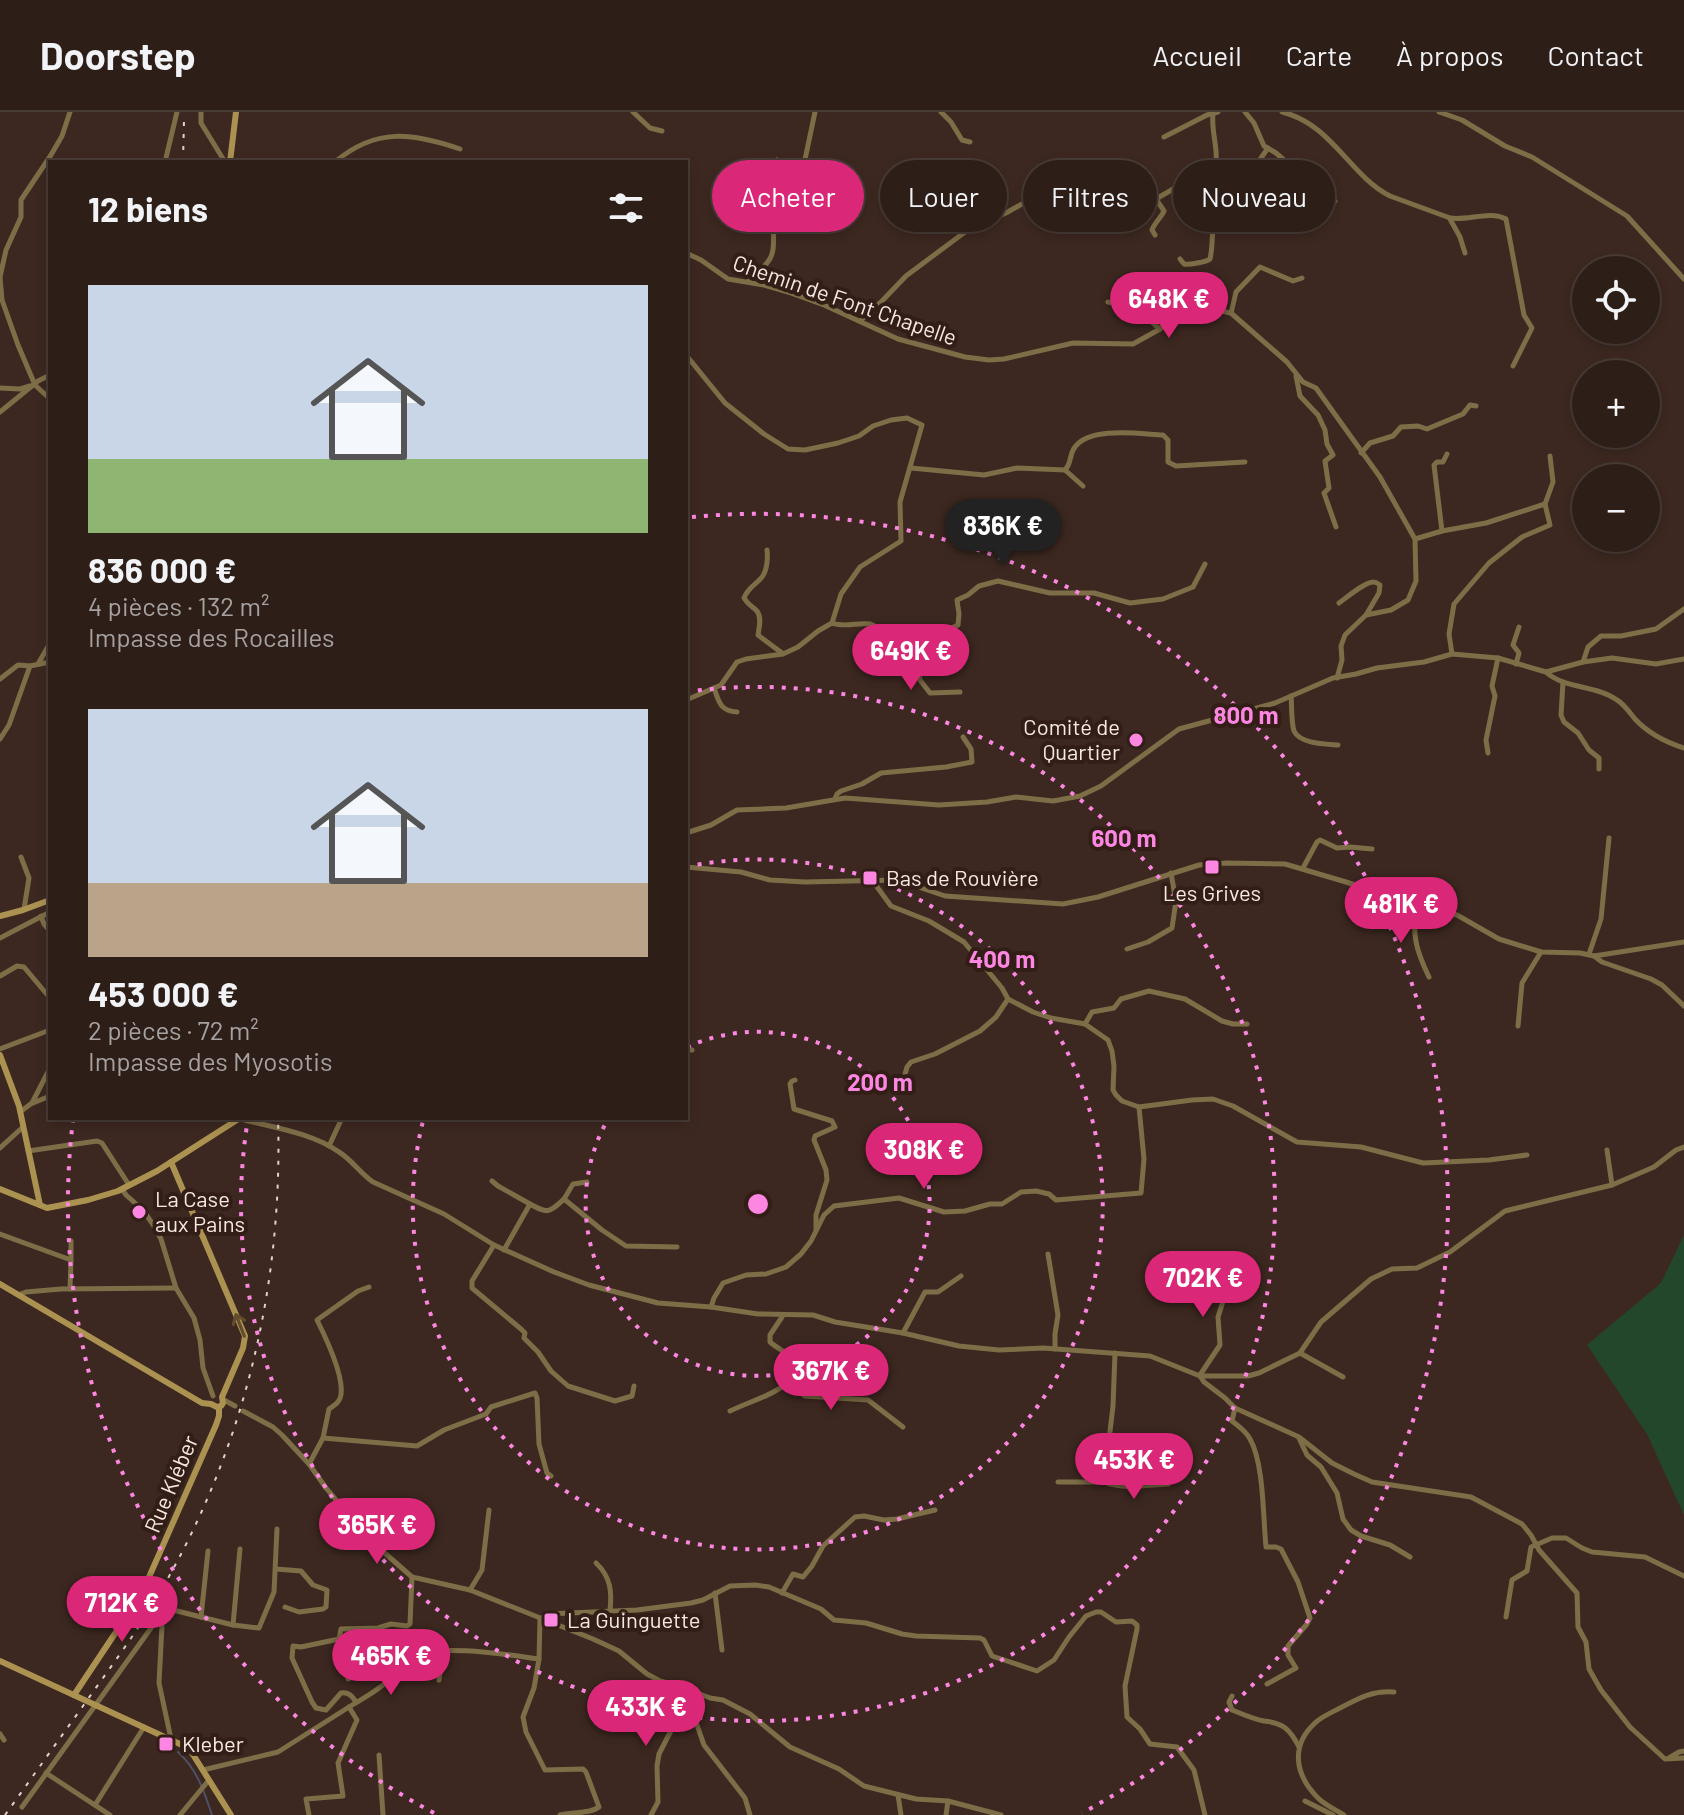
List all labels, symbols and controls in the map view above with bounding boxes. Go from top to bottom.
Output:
text: Doorstep [40,32,196,78]
text: Accueil [1152,38,1242,72]
text: Carte [1286,38,1352,72]
text: À propos [1396,38,1503,72]
text: Contact [1547,38,1644,72]
chip: Acheter [712,160,864,232]
chip: Louer [880,160,1007,232]
chip: Filtres [1023,160,1157,232]
chip: Nouveau [1173,160,1335,232]
icon: filters [604,186,648,230]
text: 12 biens [88,188,208,229]
street label: Chemin de Font Chapelle [730,249,961,350]
map controls [1572,256,1660,552]
button: locate [1572,256,1660,344]
pin: 648K € [1104,272,1234,340]
text: 648K € [1128,282,1210,313]
icon: home [296,337,440,481]
button: + [1572,360,1660,448]
button: − [1572,464,1660,552]
pin: 836K € [938,499,1068,567]
text: 836K € [963,509,1043,540]
text: 836 000 € [88,549,236,590]
text: 4 pièces · 132 m² [88,590,269,621]
text: Impasse des Rocailles [88,621,335,652]
pin: 649K € [846,624,976,692]
text: 649K € [870,634,952,665]
text: 800 m [1213,700,1279,729]
place label: Comité de Quartier [1023,713,1120,764]
marker: Comité de Quartier [1127,731,1145,749]
icon: home [296,761,440,905]
text: 600 m [1091,823,1157,852]
marker: Les Grives [1203,858,1221,876]
place label: Bas de Rouvière [886,864,1039,890]
marker: Bas de Rouvière [861,869,879,887]
pin: 481K € [1336,877,1466,945]
place label: Les Grives [1163,879,1261,905]
text: 481K € [1363,887,1439,918]
text: 400 m [969,944,1035,973]
text: 453 000 € [88,973,239,1014]
text: 2 pièces · 72 m² [88,1014,259,1045]
text: Impasse des Myosotis [88,1045,333,1076]
text: 200 m [847,1067,913,1096]
pin: 308K € [859,1123,989,1191]
text: 308K € [884,1133,964,1164]
place label: La Case aux Pains [155,1185,245,1236]
centre of rings [744,1190,772,1218]
marker: La Case aux Pains [130,1203,148,1221]
pin: 702K € [1138,1251,1268,1319]
text: 702K € [1163,1261,1243,1292]
one-way arrow [232,1313,246,1338]
pin: 367K € [766,1344,896,1412]
text: 367K € [792,1354,870,1385]
street label: Rue Kléber [138,1431,202,1536]
pin: 453K € [1069,1433,1199,1501]
text: 453K € [1093,1443,1175,1474]
pin: 365K € [312,1498,442,1566]
text: 365K € [337,1508,417,1539]
pin: 712K € [57,1576,187,1644]
text: 712K € [85,1586,159,1617]
place label: La Guinguette [567,1606,700,1632]
marker: La Guinguette [542,1611,560,1629]
pin: 465K € [326,1629,456,1697]
text: 465K € [350,1639,432,1670]
pin: 433K € [581,1680,711,1748]
text: 433K € [605,1690,687,1721]
place label: Kleber [182,1730,244,1756]
marker: Kleber [157,1735,175,1753]

